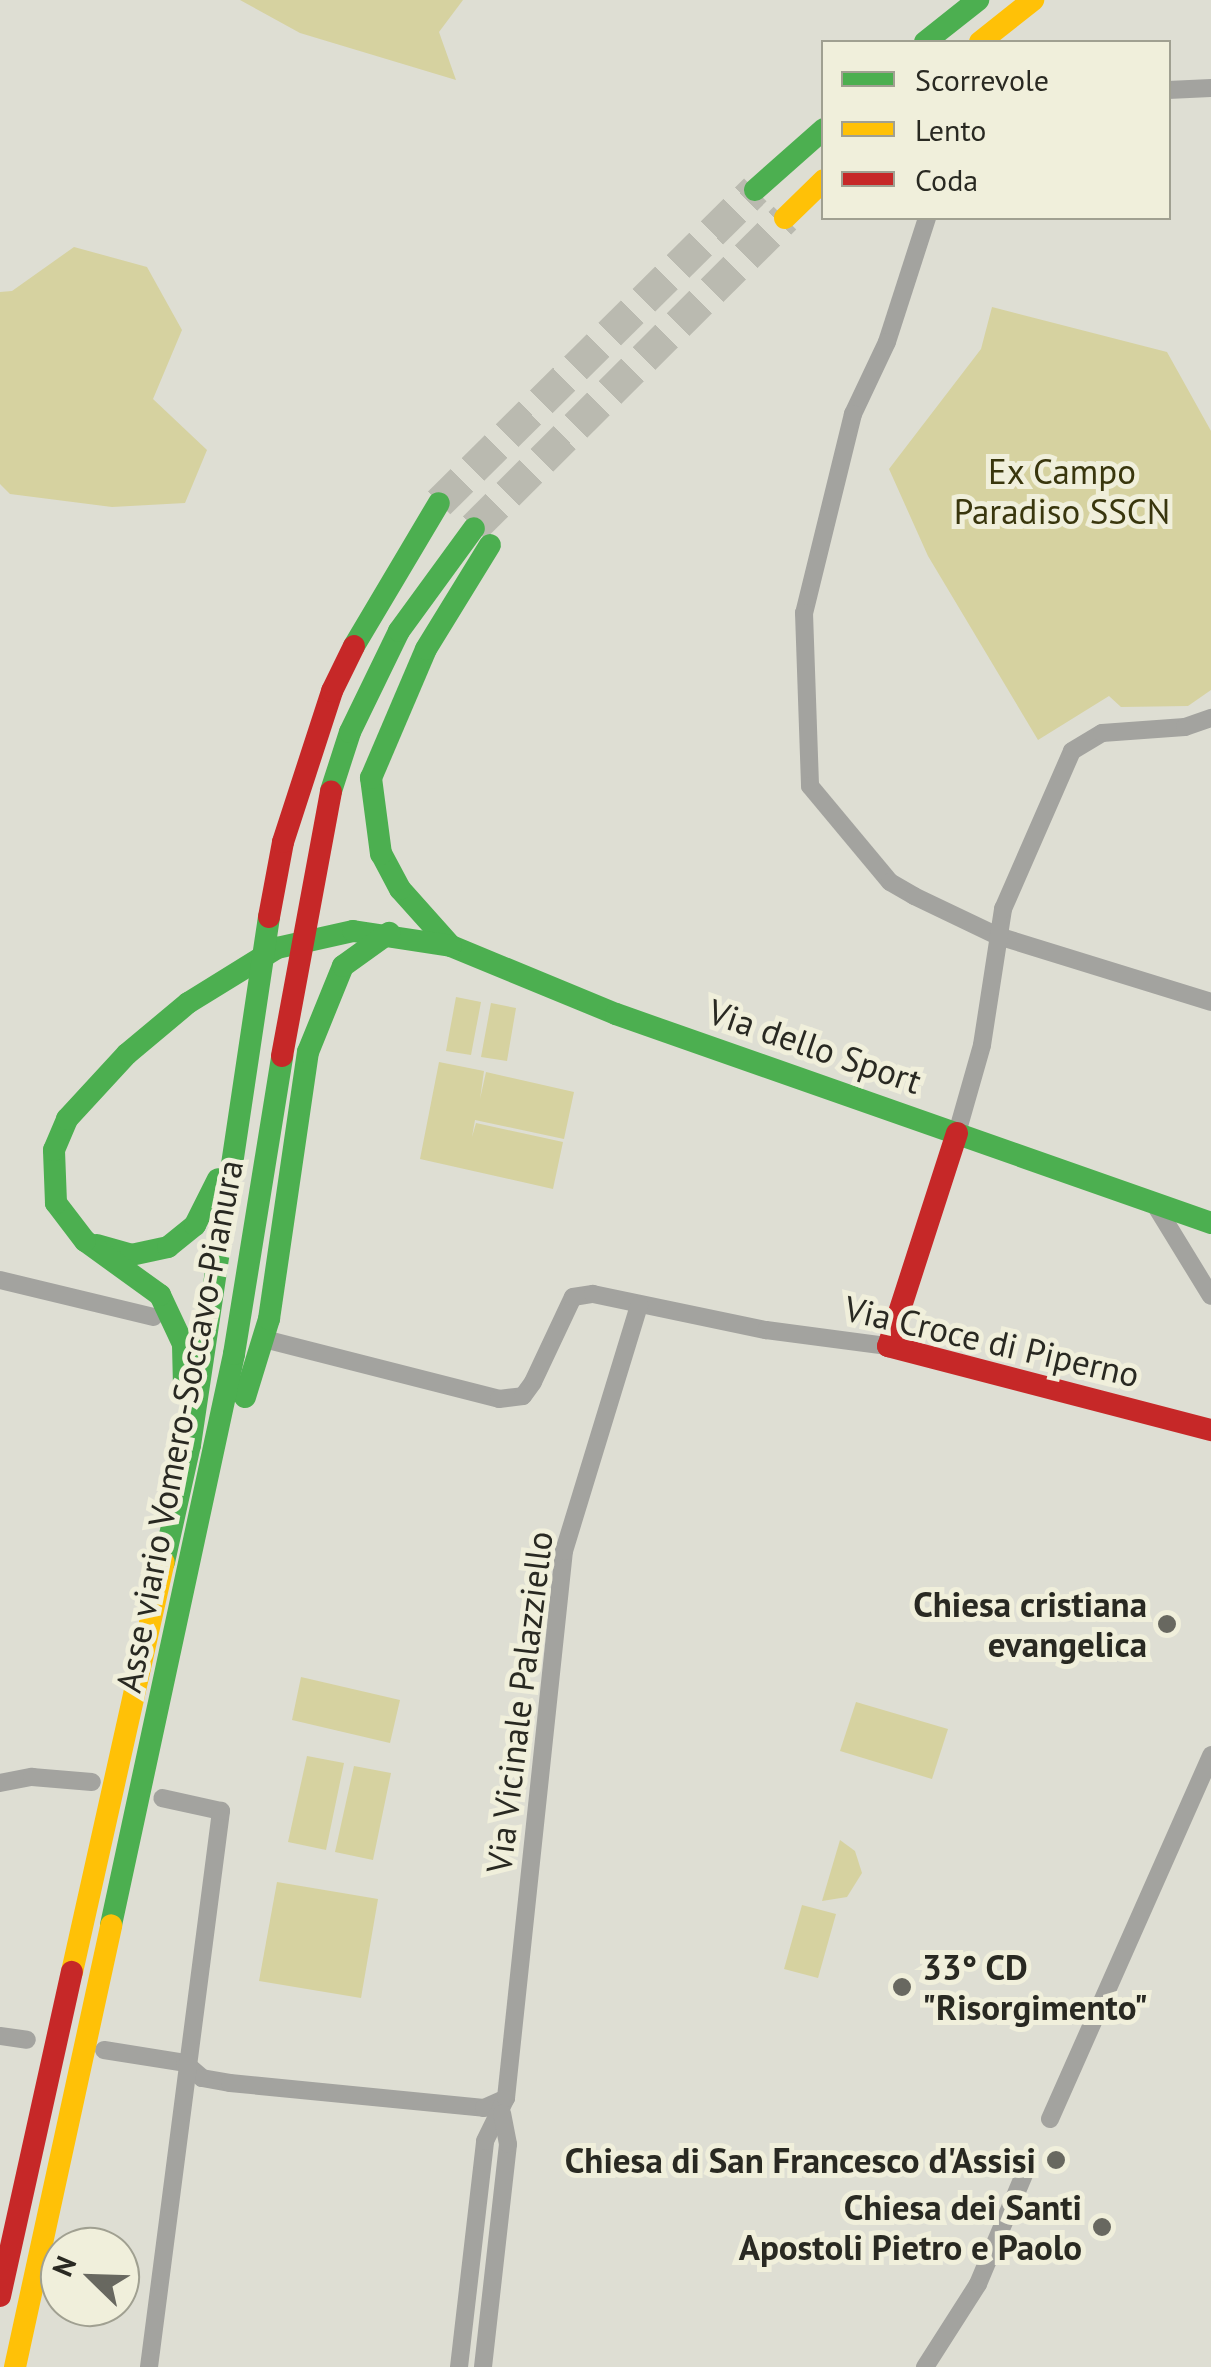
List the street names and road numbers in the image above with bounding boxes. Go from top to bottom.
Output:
street label: Via dello Sport [703,990,927,1102]
street label: Asse viario Vomero-Soccavo-Pianura [107,1155,251,1697]
street label: Via Croce di Piperno [841,1287,1143,1395]
street label: Via Vicinale Palazziello [477,1528,561,1876]

